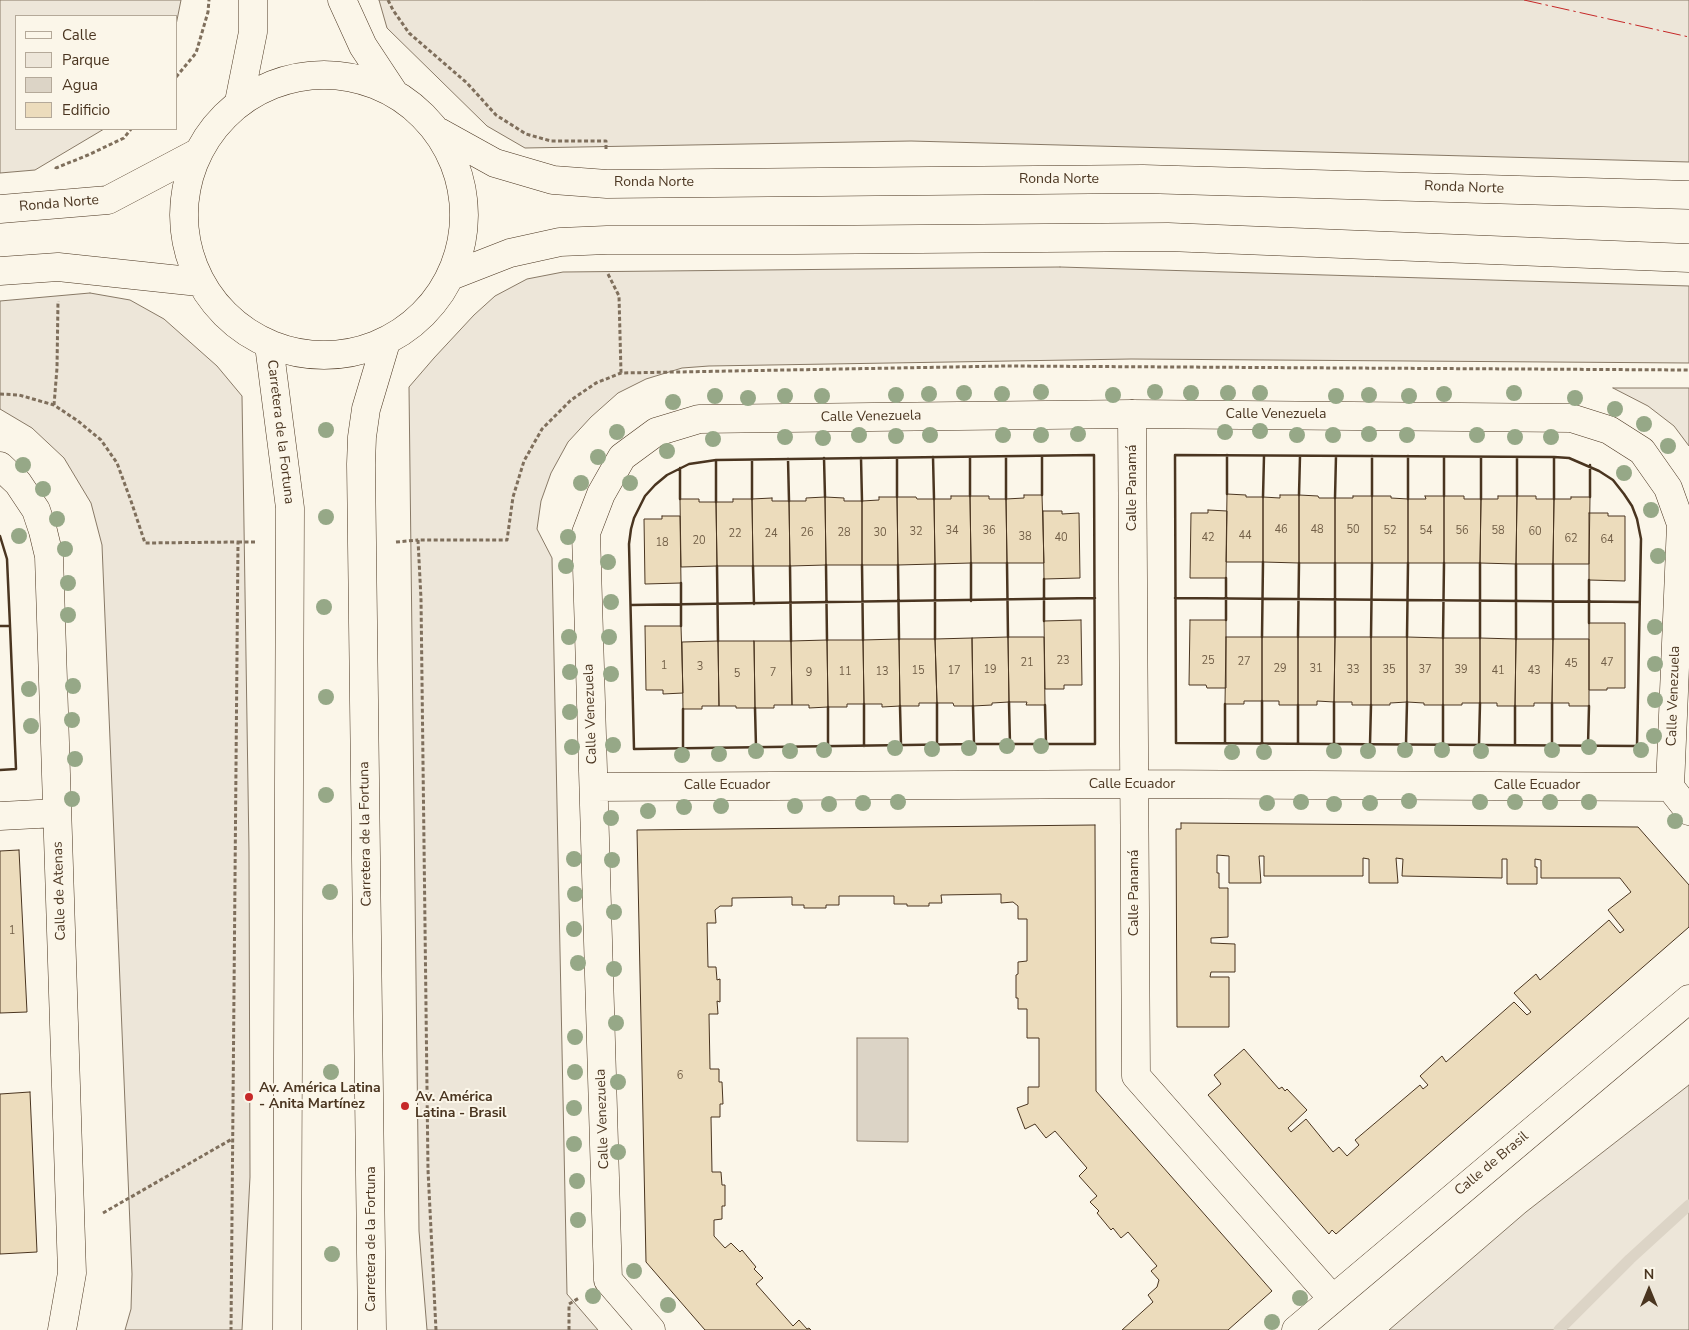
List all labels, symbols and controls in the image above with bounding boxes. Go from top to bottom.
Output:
legend [15,15,178,130]
text: Calle [62,25,97,45]
text: Parque [62,50,110,70]
text: Agua [62,75,98,95]
text: Edificio [62,100,110,120]
street label: Ronda Norte [1019,172,1099,188]
street label: Ronda Norte [614,175,694,191]
street label: Ronda Norte [1424,178,1504,198]
street label: Ronda Norte [18,192,100,216]
street label: Carretera de la Fortuna [263,359,297,505]
street label: Calle Venezuela [1226,407,1326,423]
street label: Calle Venezuela [820,408,922,426]
street label: Calle Panamá [1125,445,1141,531]
house number: 46 [1274,523,1288,537]
house number: 48 [1310,523,1324,537]
house number: 50 [1346,523,1360,537]
house number: 34 [945,524,959,538]
house number: 36 [982,524,996,538]
house number: 52 [1383,524,1397,538]
house number: 54 [1419,524,1433,538]
house number: 56 [1455,524,1469,538]
house number: 58 [1491,524,1505,538]
house number: 32 [909,525,923,539]
house number: 60 [1528,525,1542,539]
house number: 26 [800,526,814,540]
house number: 28 [837,526,851,540]
house number: 30 [873,526,887,540]
house number: 22 [728,527,742,541]
house number: 24 [764,527,778,541]
house number: 44 [1238,529,1252,543]
house number: 38 [1018,530,1032,544]
house number: 40 [1054,531,1068,545]
house number: 42 [1201,531,1215,545]
house number: 62 [1564,532,1578,546]
house number: 64 [1600,533,1614,547]
house number: 20 [692,534,706,548]
house number: 18 [655,536,669,550]
street label: Calle Venezuela [1664,645,1684,747]
house number: 23 [1056,654,1070,668]
house number: 25 [1201,654,1215,668]
house number: 27 [1237,655,1251,669]
house number: 21 [1020,656,1034,670]
house number: 47 [1600,656,1614,670]
house number: 45 [1564,657,1578,671]
house number: 1 [661,659,667,673]
house number: 3 [697,660,703,674]
house number: 29 [1273,662,1287,676]
house number: 31 [1309,662,1323,676]
street label: Calle Venezuela [581,663,601,765]
house number: 19 [983,663,997,677]
house number: 33 [1346,663,1360,677]
house number: 35 [1382,663,1396,677]
house number: 37 [1418,663,1432,677]
house number: 39 [1454,663,1468,677]
house number: 15 [911,664,925,678]
house number: 17 [947,664,961,678]
house number: 41 [1491,664,1505,678]
house number: 43 [1527,664,1541,678]
house number: 11 [838,665,852,679]
house number: 13 [875,665,889,679]
house number: 7 [770,666,776,680]
house number: 9 [806,666,812,680]
house number: 5 [734,667,740,681]
street label: Carretera de la Fortuna [356,761,376,907]
street label: Calle Ecuador [1089,777,1175,793]
street label: Calle Ecuador [684,778,770,794]
street label: Calle Ecuador [1494,778,1580,794]
street label: Calle de Atenas [50,841,70,941]
street label: Calle Panamá [1127,850,1143,936]
house number: 1 [9,924,15,938]
street label: Calle Venezuela [593,1068,613,1170]
house number: 6 [677,1069,683,1083]
place label: Av. América Latina - Anita Martínez [259,1081,381,1114]
place label: Av. América Latina - Brasil [415,1090,507,1122]
marker: Av. América Latina - Anita Martínez [243,1091,255,1103]
marker: Av. América Latina - Brasil [399,1100,411,1112]
street label: Calle de Brasil [1452,1128,1532,1200]
street label: Carretera de la Fortuna [364,1166,380,1312]
north arrow [1624,1265,1674,1315]
text: N [1644,1265,1654,1284]

